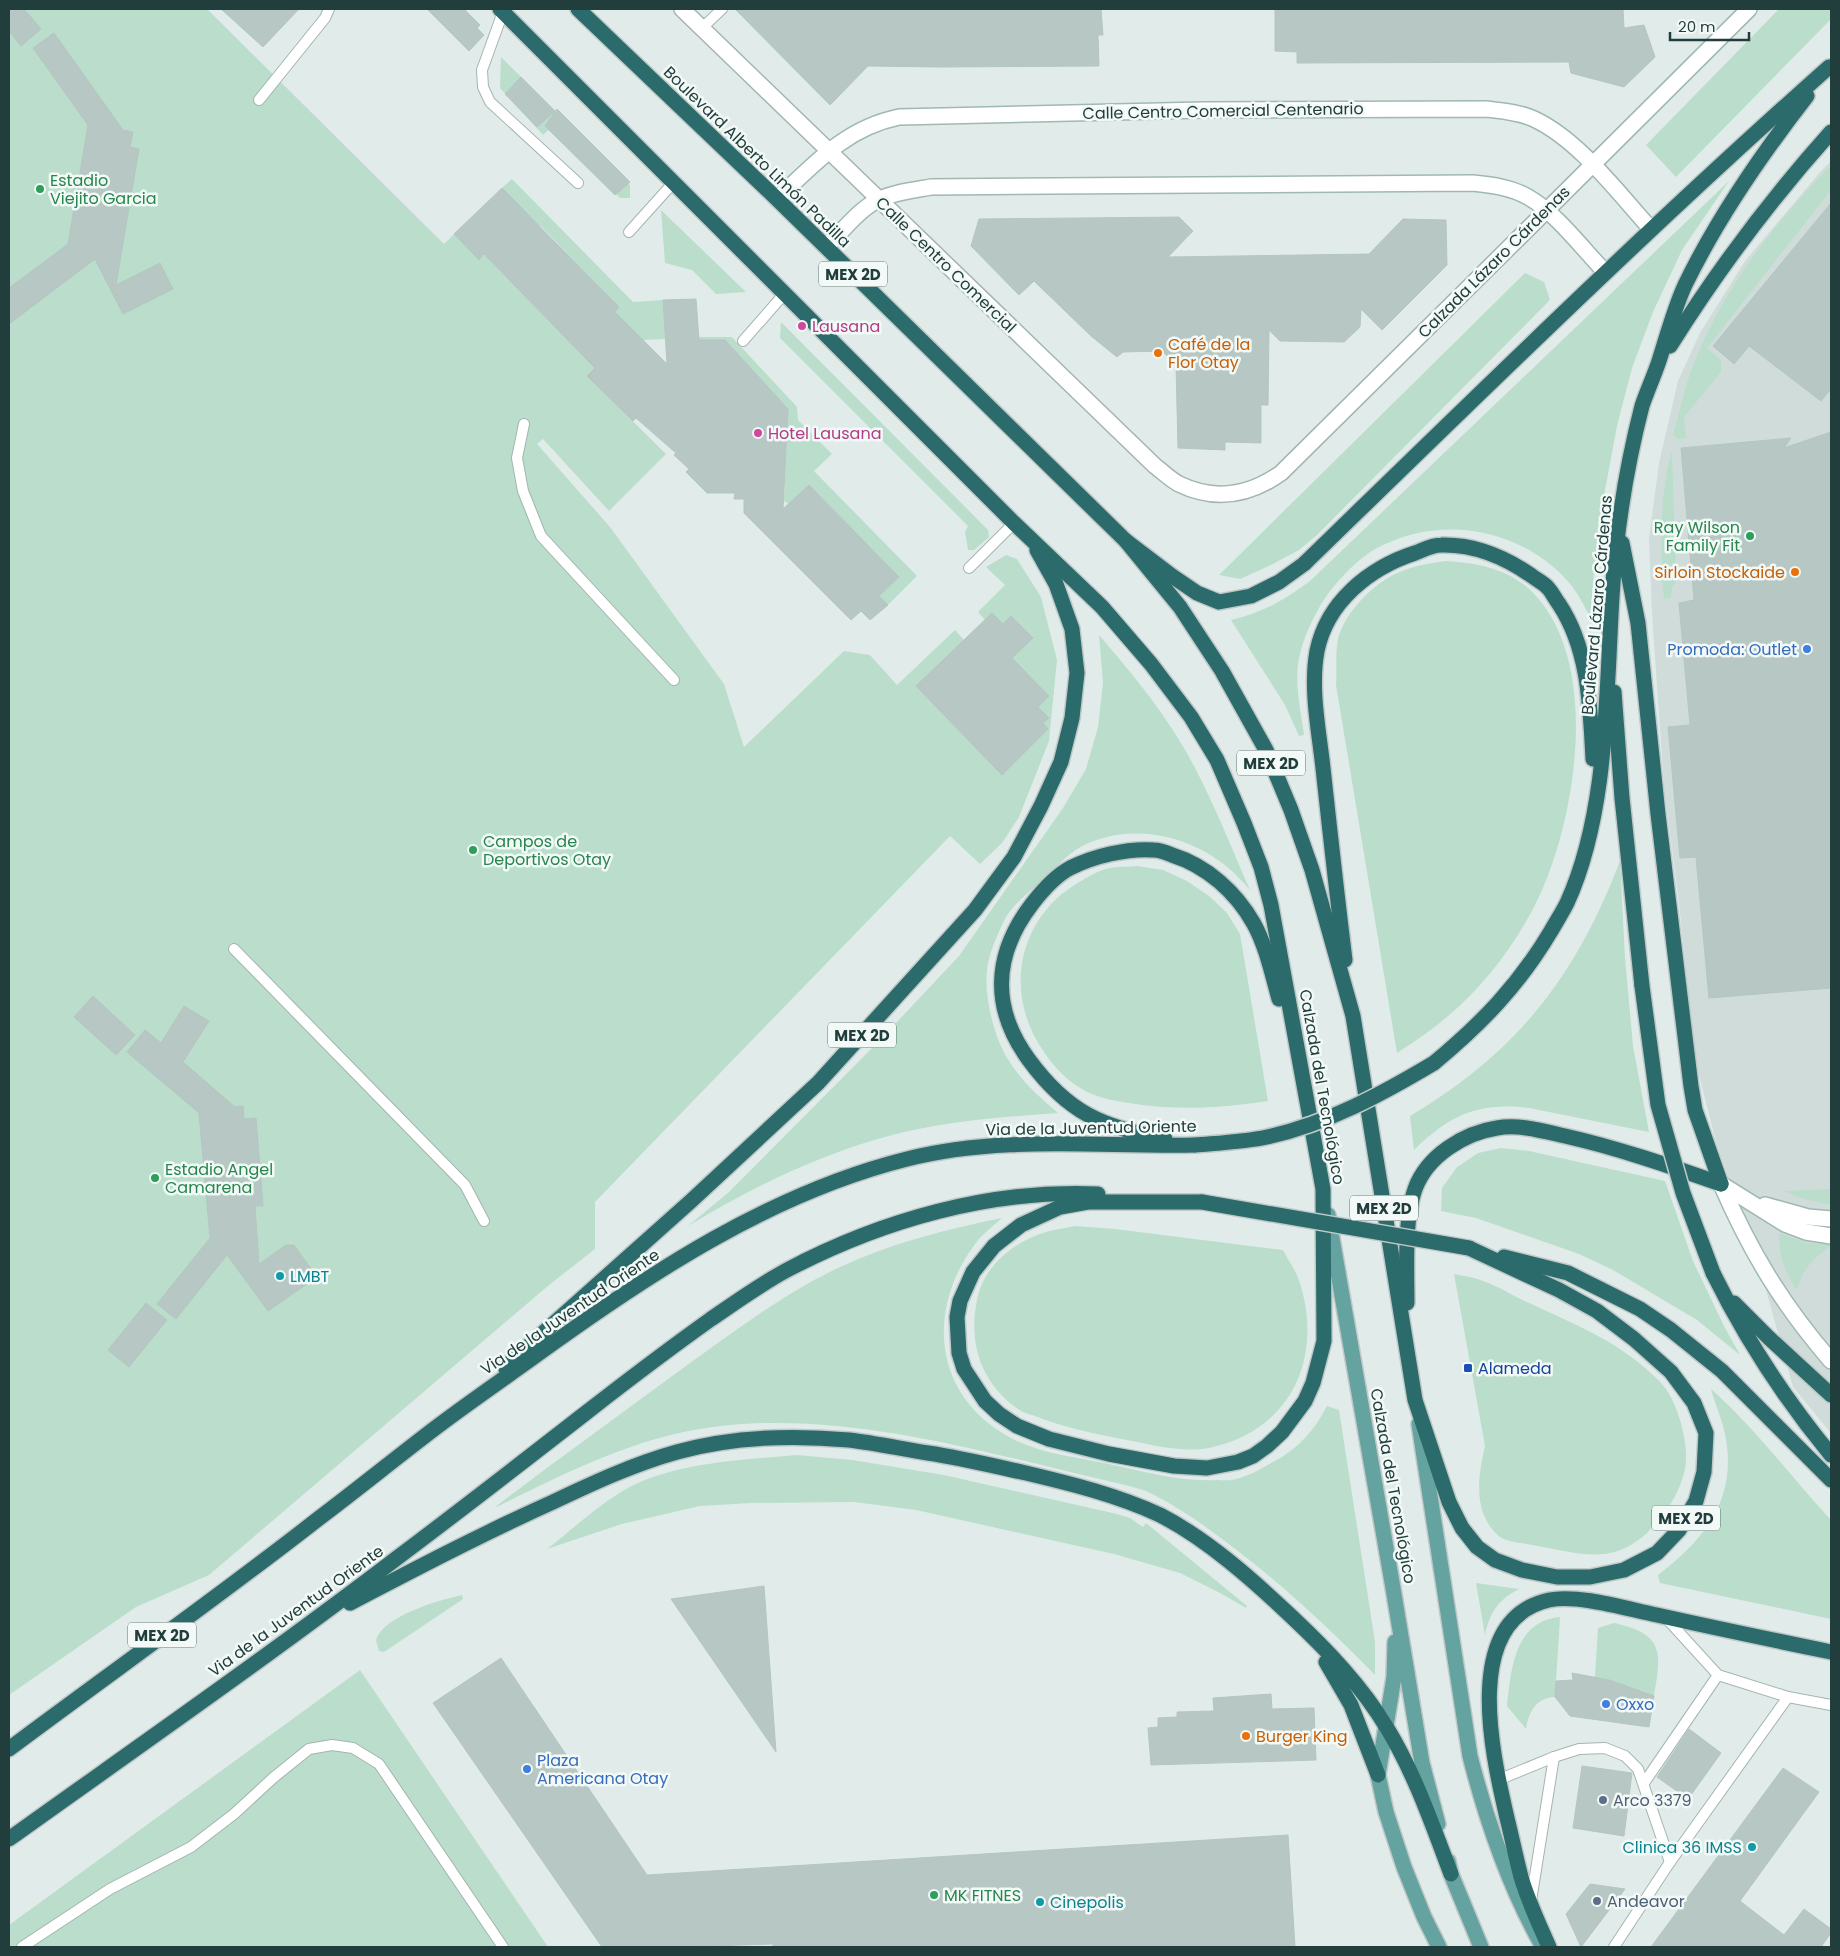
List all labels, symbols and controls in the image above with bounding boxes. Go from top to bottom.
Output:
scale bar [1670,10,1749,42]
text: 20 m [1678,16,1716,37]
street label: Boulevard Alberto Limón Padilla [658,61,856,253]
street label: Calle Centro Comercial Centenario [1082,97,1364,125]
place label: Estadio Viejito Garcia [50,169,157,210]
street label: Calzada Lázaro Cárdenas [1413,181,1575,343]
marker: Estadio Viejito Garcia [34,183,46,195]
street label: Calle Centro Comercial [871,192,1021,338]
road number: MEX 2D [819,262,887,286]
place label: Lausana [812,315,880,338]
marker: Lausana [796,320,808,332]
place label: Café de la Flor Otay [1168,333,1250,374]
marker: Café de la Flor Otay [1152,347,1164,359]
place label: Hotel Lausana [768,422,881,445]
marker: Hotel Lausana [752,427,764,439]
street label: Boulevard Lázaro Cárdenas [1576,494,1618,716]
place label: Ray Wilson Family Fit [1654,516,1740,557]
marker: Ray Wilson Family Fit [1744,530,1756,542]
place label: Sirloin Stockaide [1654,561,1785,584]
marker: Sirloin Stockaide [1789,566,1801,578]
place label: Promoda: Outlet [1667,638,1797,661]
marker: Promoda: Outlet [1801,643,1813,655]
road number: MEX 2D [1237,750,1305,776]
place label: Campos de Deportivos Otay [483,830,611,871]
marker: Campos de Deportivos Otay [467,844,479,856]
street label: Calzada del Tecnológico [1294,988,1350,1186]
road number: MEX 2D [828,1022,896,1048]
street label: Via de la Juventud Oriente [985,1115,1197,1141]
place label: Estadio Angel Camarena [165,1158,273,1199]
marker: Estadio Angel Camarena [149,1172,161,1184]
road number: MEX 2D [1350,1196,1418,1220]
street label: Via de la Juventud Oriente [476,1243,664,1381]
place label: LMBT [290,1265,329,1288]
marker: LMBT [274,1270,286,1282]
place label: Alameda [1478,1357,1552,1380]
marker: Alameda [1462,1362,1474,1374]
street label: Calzada del Tecnológico [1365,1387,1421,1585]
road number: MEX 2D [1652,1506,1720,1530]
street label: Via de la Juventud Oriente [204,1540,388,1682]
road number: MEX 2D [128,1622,196,1648]
place label: Oxxo [1616,1693,1654,1716]
marker: Oxxo [1600,1698,1612,1710]
place label: Burger King [1256,1725,1348,1748]
marker: Burger King [1240,1730,1252,1742]
place label: Plaza Americana Otay [537,1749,668,1790]
marker: Plaza Americana Otay [521,1763,533,1775]
place label: Arco 3379 [1613,1789,1692,1812]
marker: Arco 3379 [1597,1794,1609,1806]
place label: Clinica 36 IMSS [1622,1836,1742,1859]
marker: Clinica 36 IMSS [1746,1841,1758,1853]
place label: MK FITNES [944,1884,1021,1907]
marker: MK FITNES [928,1889,940,1901]
place label: Andeavor [1607,1890,1685,1913]
place label: Cinepolis [1050,1891,1124,1914]
marker: Andeavor [1591,1895,1603,1907]
marker: Cinepolis [1034,1896,1046,1908]

